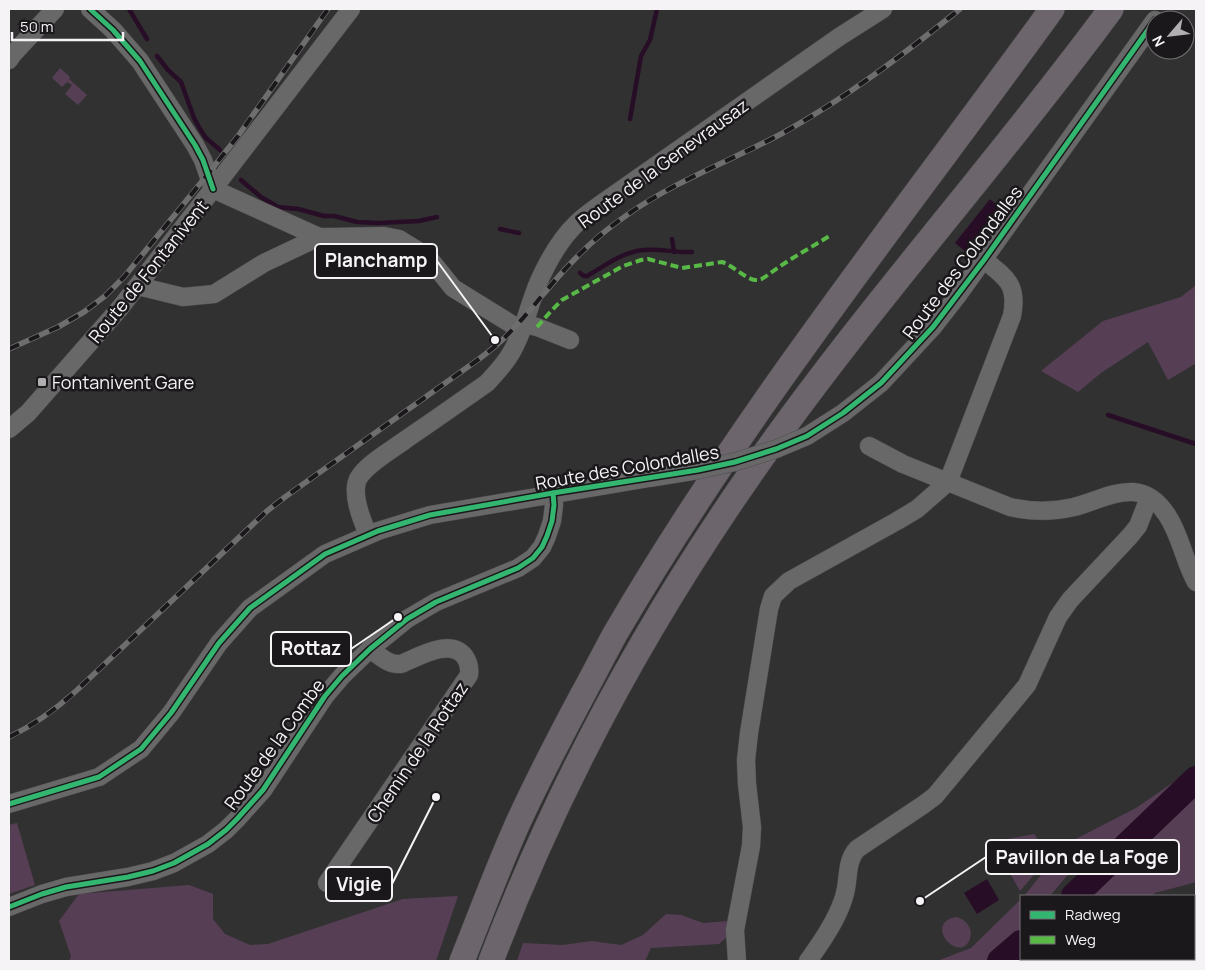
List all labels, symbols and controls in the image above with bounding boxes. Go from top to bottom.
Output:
scale bar [12,10,124,42]
north arrow [1145,10,1195,60]
text: 50 m [20,16,54,37]
text: N [1147,32,1169,50]
street label: Route de la Genevrausaz [573,93,753,233]
street label: Route des Colondalles [896,181,1028,343]
street label: Route de Fontanivent [83,194,213,348]
callout: Planchamp [315,244,437,278]
text: Planchamp [325,247,427,273]
place label: Fontanivent Gare [52,370,194,394]
marker: Fontanivent Gare [36,376,48,388]
street label: Route des Colondalles [533,439,721,495]
callout: Rottaz [271,632,351,666]
text: Rottaz [281,635,341,661]
street label: Route de la Combe [218,674,330,814]
street label: Chemin de la Rottaz [361,677,473,827]
callout: Pavillon de La Foge [986,840,1179,874]
text: Pavillon de La Foge [996,844,1168,870]
callout: Vigie [326,867,392,901]
text: Vigie [336,871,382,897]
legend [1020,895,1195,960]
text: Radweg [1065,904,1121,925]
text: Weg [1065,929,1096,950]

